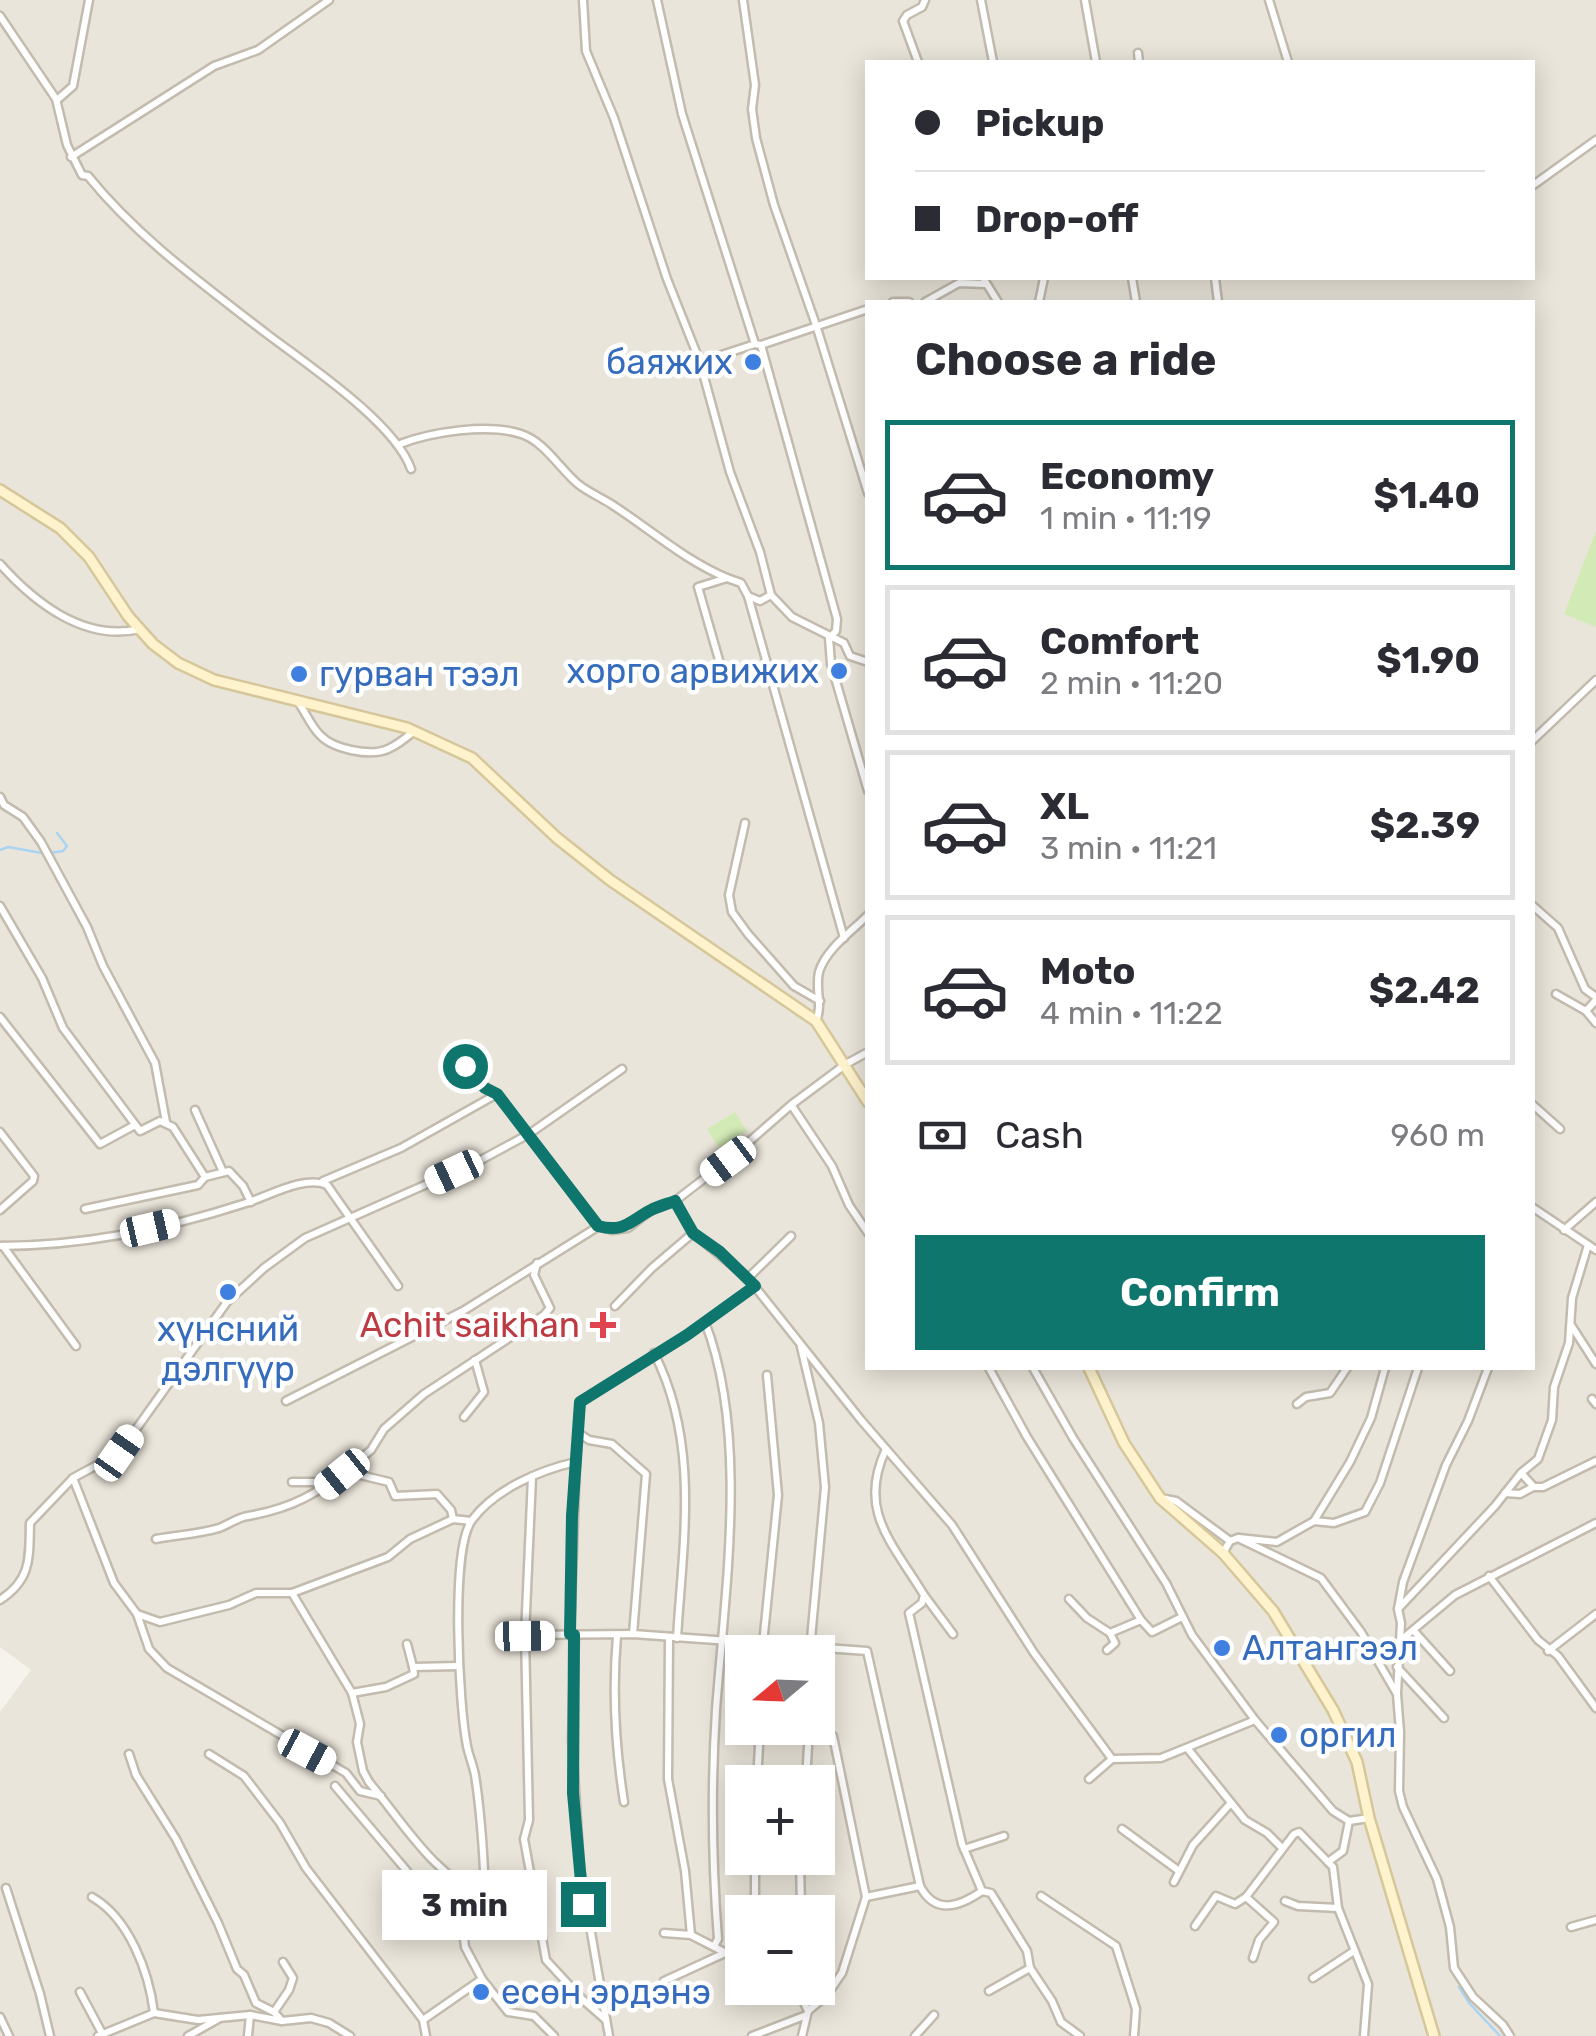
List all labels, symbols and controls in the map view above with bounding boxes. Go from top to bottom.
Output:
text: Pickup [975,100,1104,146]
text: Drop-off [975,196,1138,242]
text: Choose a ride [915,333,1217,386]
place label: баяжих [606,341,733,383]
marker: баяжих [742,351,764,373]
icon: car [920,450,1010,540]
text: Economy [1040,453,1214,499]
text: $1.40 [1373,472,1480,518]
text: 1 min · 11:19 [1040,499,1212,537]
icon: car [920,615,1010,705]
text: Comfort [1040,618,1199,664]
text: $1.90 [1376,637,1480,683]
place label: хорго арвижих [567,650,819,692]
place label: гурван тээл [319,653,520,695]
marker: хорго арвижих [828,660,850,682]
marker: гурван тээл [288,663,310,685]
text: 2 min · 11:20 [1040,664,1223,702]
icon: car [920,780,1010,870]
text: XL [1040,783,1089,829]
text: $2.39 [1370,802,1480,848]
text: 3 min · 11:21 [1040,829,1217,867]
icon: car [920,945,1010,1035]
text: Moto [1040,948,1136,994]
text: $2.42 [1369,967,1480,1013]
text: 4 min · 11:22 [1040,994,1223,1032]
route start [443,1044,488,1089]
icon: cash [915,1108,970,1163]
text: Cash [995,1112,1084,1158]
text: 960 m [1390,1116,1485,1154]
car [695,1131,761,1191]
car [420,1146,488,1198]
car [117,1207,183,1249]
button: Confirm [915,1235,1485,1350]
marker: хүнсний дэлгүүр [217,1281,239,1303]
place label: Achit saikhan [360,1304,580,1346]
place label: хүнсний дэлгүүр [157,1308,299,1390]
marker: Achit saikhan [590,1312,616,1338]
car [90,1420,148,1486]
car [309,1443,375,1505]
car [495,1620,555,1652]
place label: Алтангээл [1242,1627,1418,1669]
north arrow [725,1635,835,1745]
map controls [725,1635,835,2005]
marker: Алтангээл [1211,1637,1233,1659]
place label: оргил [1299,1714,1397,1756]
marker: оргил [1268,1724,1290,1746]
car [273,1725,341,1779]
button: + [725,1765,835,1875]
callout: 3 min [383,1869,548,1939]
route end [561,1882,606,1927]
text: 3 min [421,1886,508,1924]
button: − [725,1895,835,2005]
place label: есөн эрдэнэ [501,1971,711,2013]
marker: есөн эрдэнэ [470,1981,492,2003]

